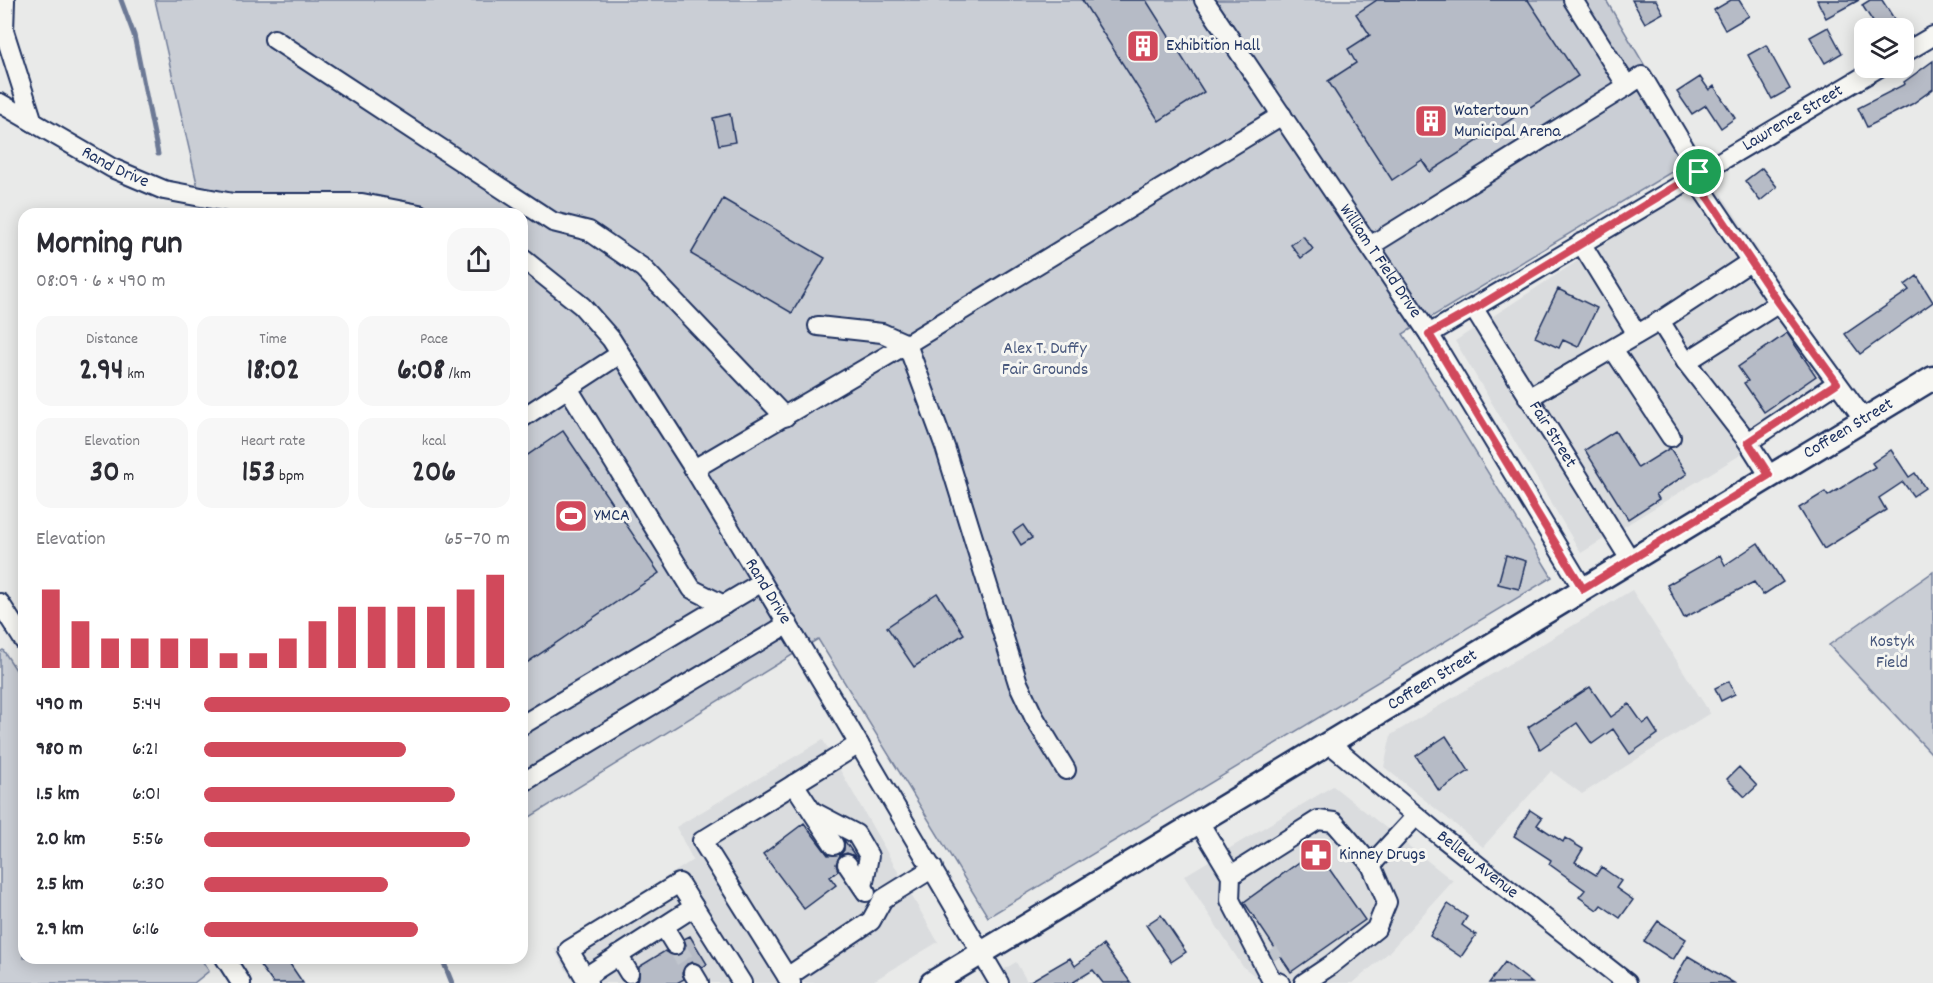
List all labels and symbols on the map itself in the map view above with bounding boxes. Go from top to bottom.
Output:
building icon: Exhibition Hall [1125,28,1161,64]
place label: Exhibition Hall [1166,34,1261,59]
street label: Lawrence Street [1738,79,1848,158]
place label: Watertown Municipal Arena [1454,99,1561,145]
building icon: Watertown Municipal Arena [1413,103,1449,139]
street label: Rand Drive [76,140,153,195]
pin [1673,146,1724,197]
street label: William T Field Drive [1333,199,1427,323]
park label: Alex T. Duffy Fair Grounds [1002,337,1088,383]
street label: Coffeen Street [1799,392,1899,466]
street label: Fair Street [1522,396,1583,473]
sports icon: YMCA [553,498,589,534]
place label: YMCA [594,504,630,529]
street label: Rand Drive [738,554,797,629]
park label: Kostyk Field [1869,630,1915,676]
street label: Coffeen Street [1383,643,1483,717]
street label: Bellew Avenue [1431,825,1524,905]
pharmacy icon: Kinney Drugs [1298,837,1334,873]
place label: Kinney Drugs [1339,843,1426,868]

